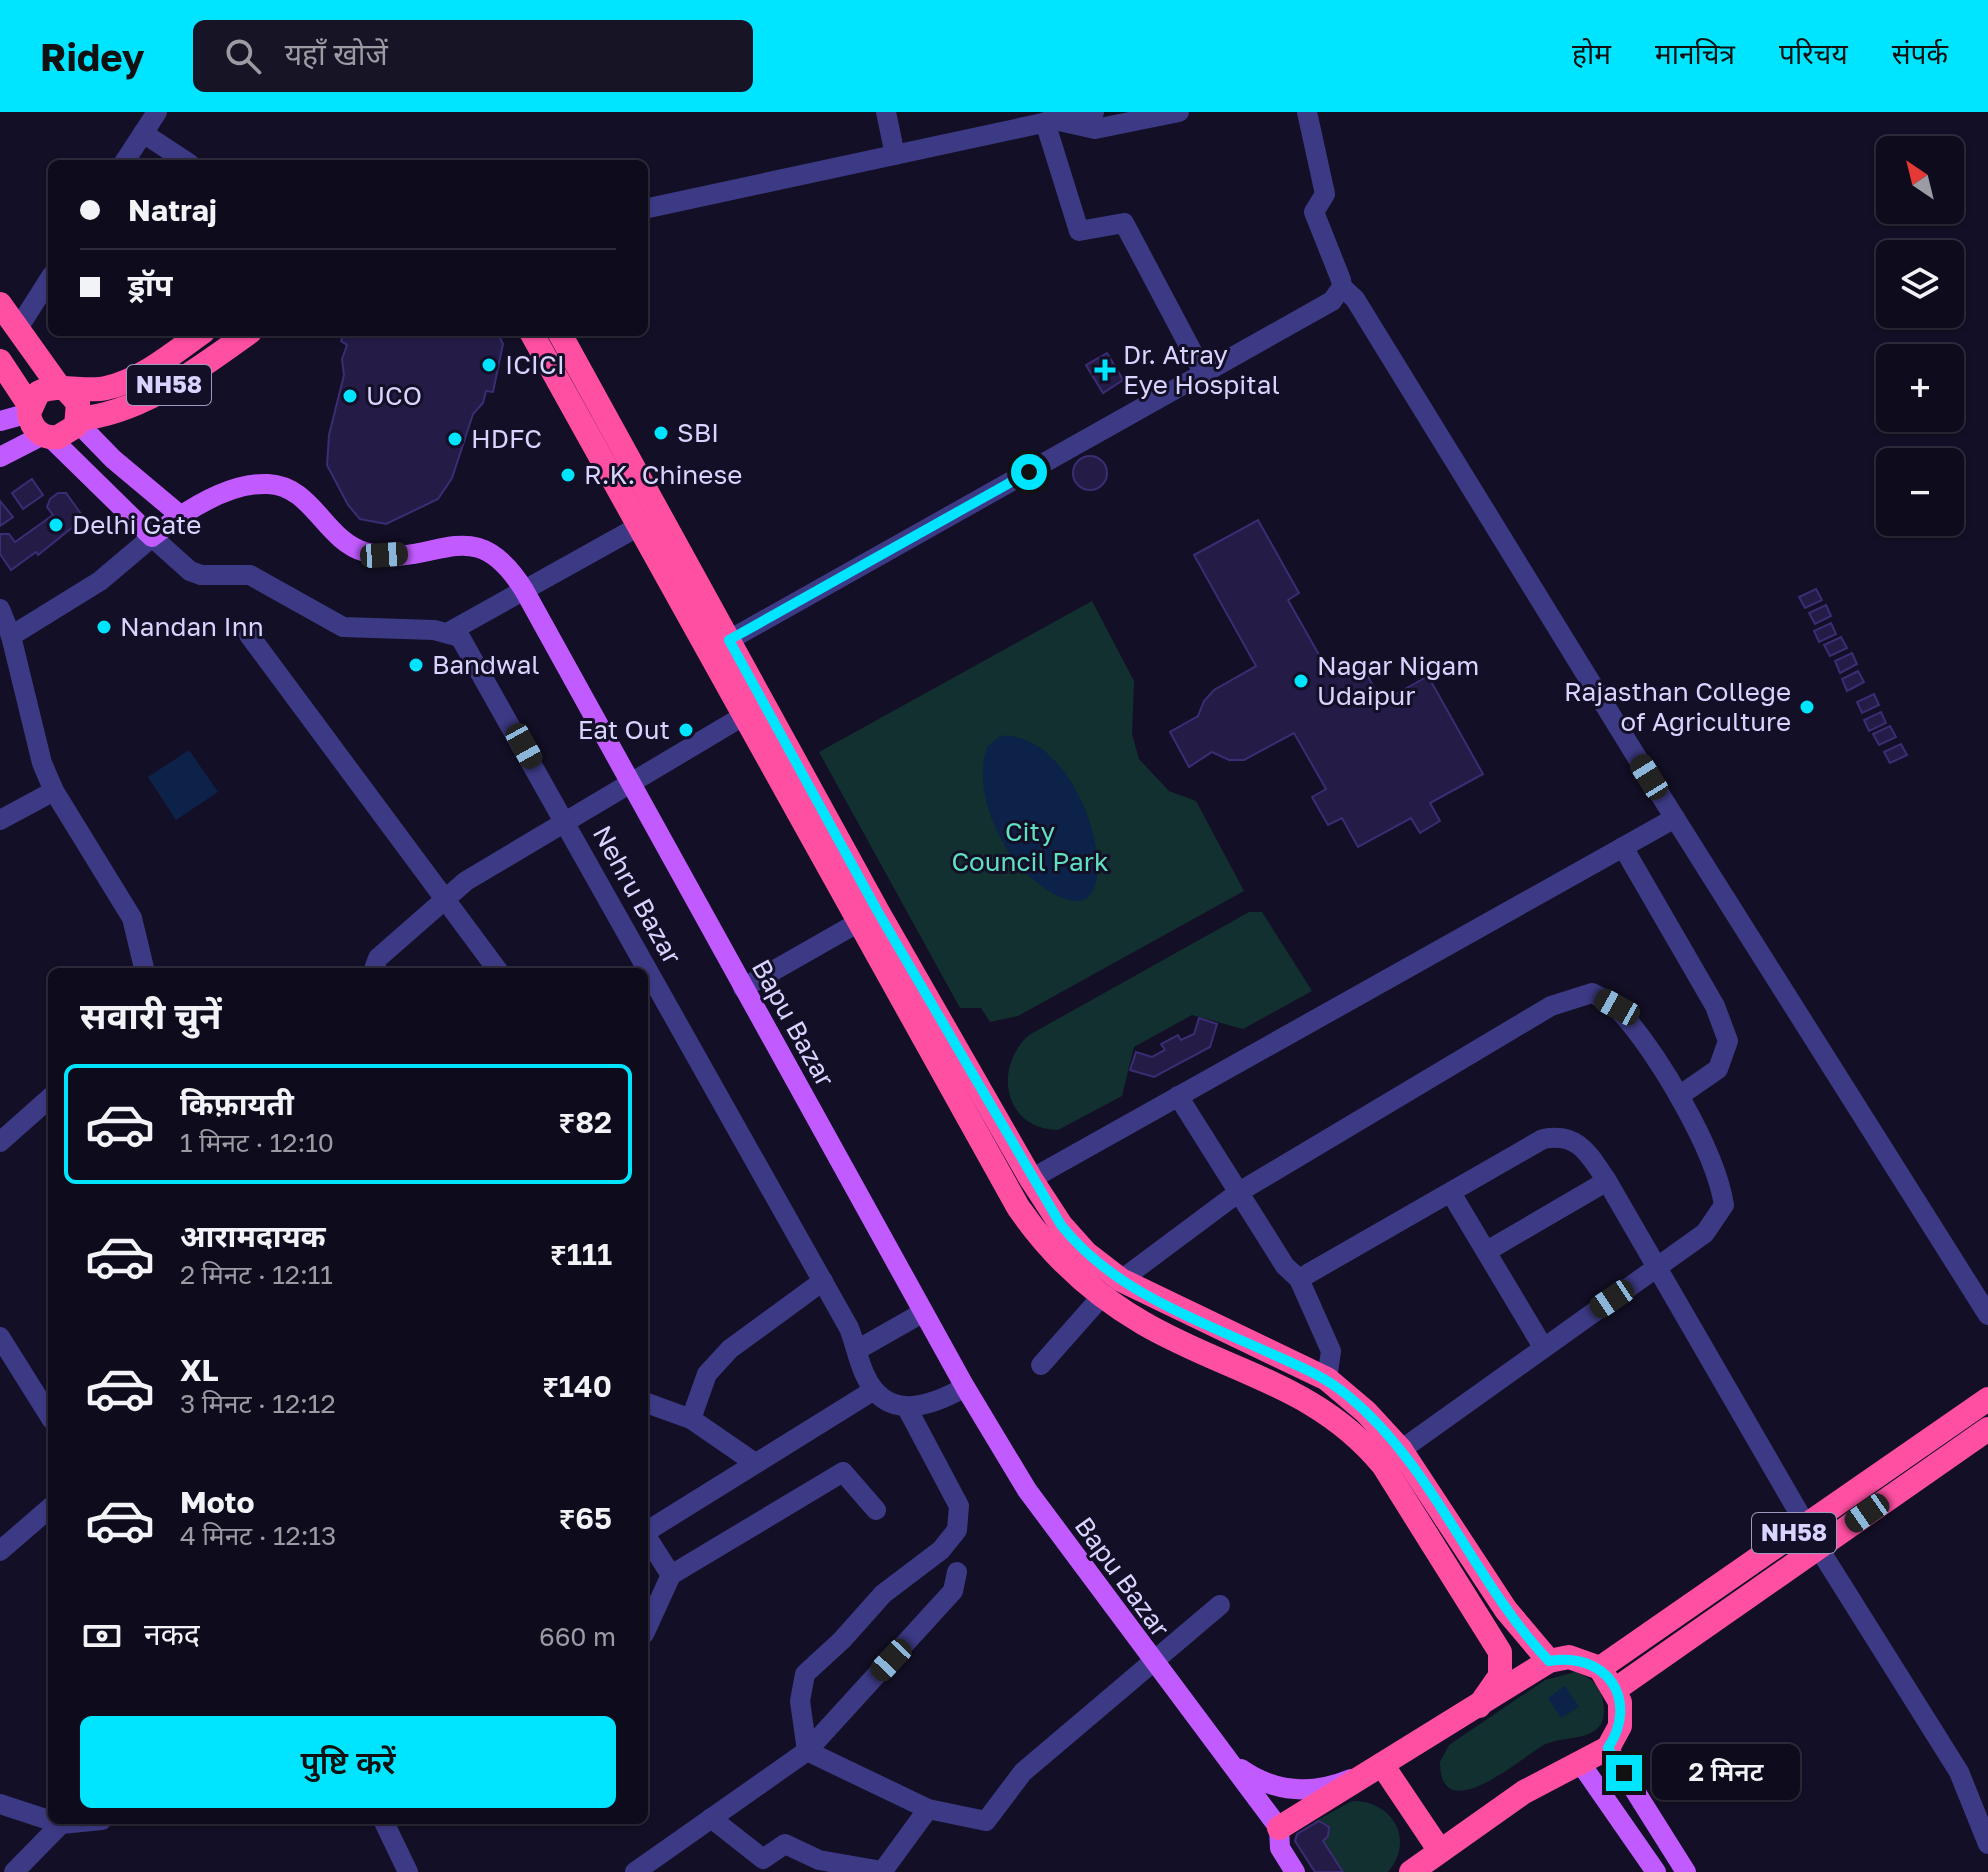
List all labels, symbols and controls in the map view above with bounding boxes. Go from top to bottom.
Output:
search box [193,20,753,92]
text: Ridey [40,34,145,79]
icon: search [221,34,265,78]
text: यहाँ खोजें [285,36,388,72]
text: होम [1572,37,1611,70]
text: मानचित्र [1655,37,1735,70]
text: परिचय [1779,37,1848,70]
text: संपर्क [1892,37,1948,70]
north arrow [1876,136,1964,224]
map controls [1876,136,1964,536]
text: Natraj [128,192,217,228]
button: layers [1876,240,1964,328]
text: ड्रॉप [128,267,172,303]
place label: Dr. Atray Eye Hospital [1123,339,1280,400]
button: + [1876,344,1964,432]
place label: ICICI [505,349,565,380]
marker: ICICI [480,356,498,374]
marker: Dr. Atray Eye Hospital [1094,359,1116,381]
road number: NH58 [127,365,211,405]
place label: UCO [366,380,422,411]
marker: UCO [341,387,359,405]
place label: SBI [677,417,719,448]
place label: HDFC [471,423,542,454]
marker: SBI [652,424,670,442]
marker: HDFC [446,430,464,448]
button: − [1876,448,1964,536]
route start [1011,454,1047,490]
place label: R.K. Chinese [584,459,742,490]
marker: R.K. Chinese [559,466,577,484]
place label: Delhi Gate [72,509,201,540]
marker: Delhi Gate [47,516,65,534]
car [359,541,409,569]
place label: Nandan Inn [120,611,264,642]
marker: Nandan Inn [95,618,113,636]
place label: Bandwal [432,649,540,680]
place label: Nagar Nigam Udaipur [1317,650,1479,711]
marker: Bandwal [407,656,425,674]
marker: Nagar Nigam Udaipur [1292,672,1310,690]
place label: Rajasthan College of Agriculture [1564,676,1791,737]
marker: Rajasthan College of Agriculture [1798,698,1816,716]
place label: Eat Out [578,714,670,745]
car [502,719,546,773]
marker: Eat Out [677,721,695,739]
car [1626,750,1672,804]
park label: City Council Park [951,816,1109,877]
street label: Nehru Bazar [587,820,688,969]
street label: Bapu Bazar [746,954,841,1092]
car [1590,985,1644,1029]
text: सवारी चुनें [80,994,221,1037]
text: किफ़ायती [180,1086,294,1122]
icon: car [84,1088,156,1160]
text: ₹82 [558,1104,612,1140]
text: 1 मिनट · 12:10 [180,1127,334,1158]
text: आरामदायक [180,1218,326,1254]
icon: car [84,1220,156,1292]
text: ₹111 [550,1236,612,1272]
text: 2 मिनट · 12:11 [180,1259,333,1290]
car [1585,1276,1639,1322]
icon: car [84,1352,156,1424]
text: XL [180,1352,219,1388]
text: ₹140 [542,1368,612,1404]
text: 3 मिनट · 12:12 [180,1388,336,1419]
icon: car [84,1484,156,1556]
text: Moto [180,1484,255,1520]
car [1840,1489,1894,1537]
text: ₹65 [558,1500,612,1536]
street label: Bapu Bazar [1069,1511,1176,1643]
road number: NH58 [1752,1513,1836,1553]
text: 4 मिनट · 12:13 [180,1520,336,1551]
icon: cash [80,1614,124,1658]
text: नकद [144,1616,200,1652]
text: 660 m [539,1621,616,1652]
car [866,1634,916,1686]
button: पुष्टि करें [80,1716,616,1808]
callout: 2 मिनट [1652,1745,1800,1801]
route end [1606,1755,1642,1791]
text: 2 मिनट [1689,1756,1763,1787]

